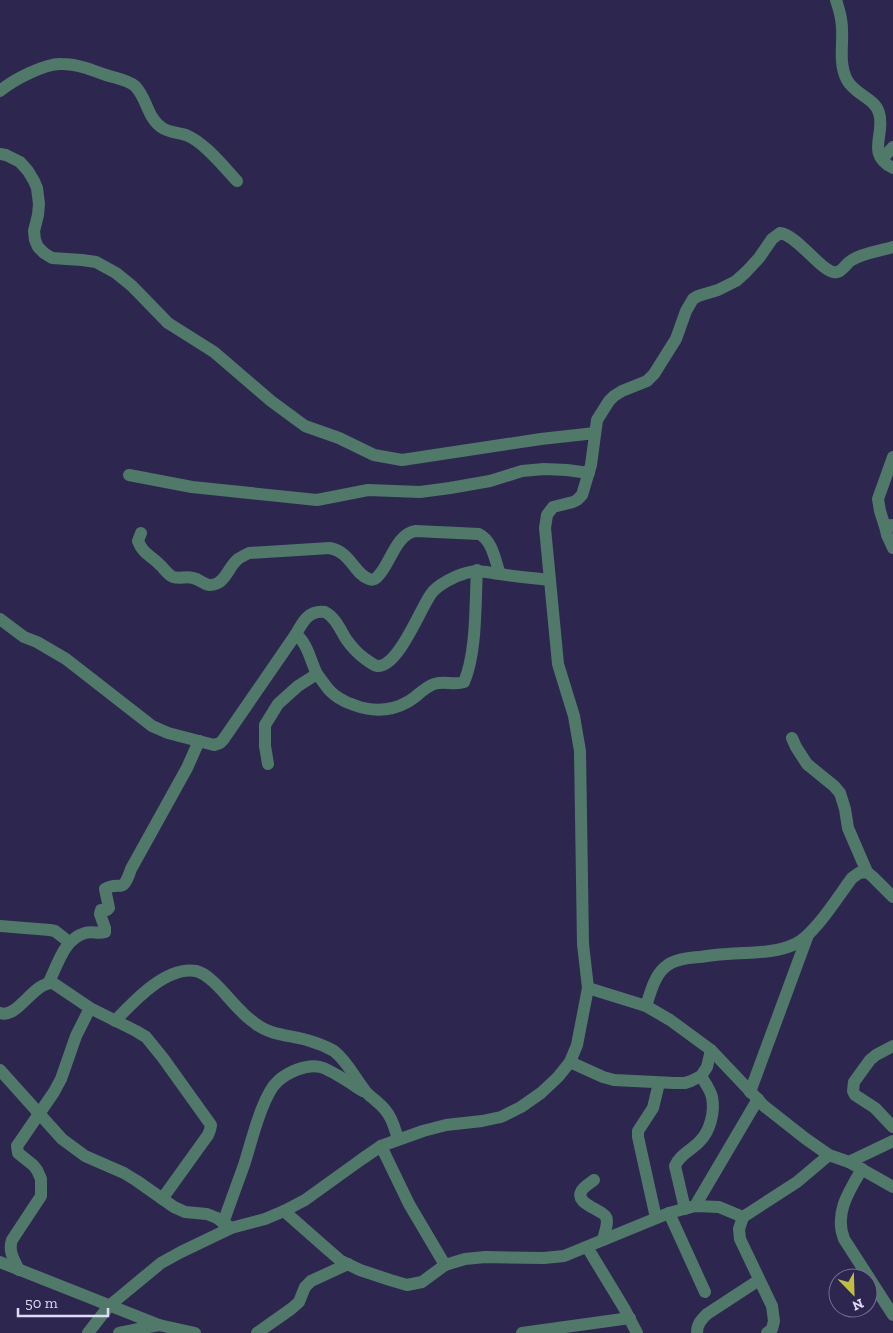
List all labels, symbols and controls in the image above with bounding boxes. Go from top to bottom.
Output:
north arrow [828,1268,878,1318]
scale bar [18,1286,108,1318]
text: 50 m [25,1294,58,1312]
text: N [849,1295,866,1315]

